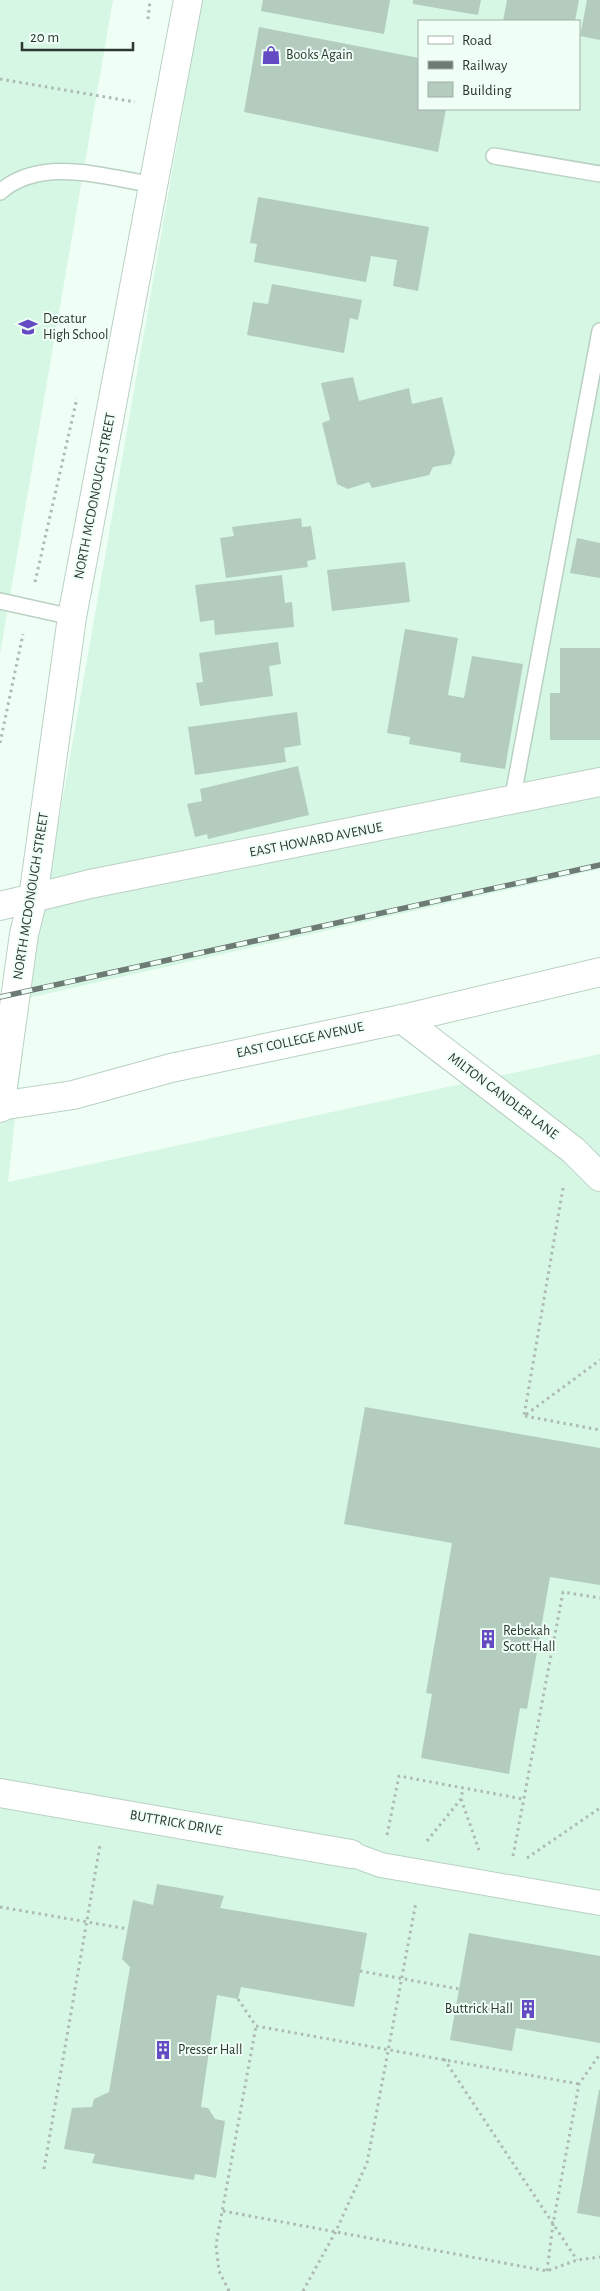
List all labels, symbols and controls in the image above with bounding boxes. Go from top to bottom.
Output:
scale bar [22,20,134,52]
legend [418,20,580,110]
text: 20 m [30,30,59,45]
text: Road [462,33,492,48]
shop icon: Books Again [260,44,282,66]
place label: Books Again [286,48,353,62]
text: Railway [462,58,508,73]
text: Building [462,83,512,98]
place label: Decatur High School [43,312,109,342]
school or university icon: Decatur High School [17,316,39,338]
street label: NORTH MCDONOUGH STREET [72,412,118,580]
street label: NORTH MCDONOUGH STREET [11,811,51,981]
street label: EAST HOWARD AVENUE [248,820,384,860]
street label: EAST COLLEGE AVENUE [235,1020,365,1060]
street label: MILTON CANDLER LANE [445,1050,561,1142]
place label: Rebekah Scott Hall [503,1624,556,1654]
building icon: Rebekah Scott Hall [477,1628,499,1650]
street label: BUTTRICK DRIVE [129,1808,224,1838]
building icon: Buttrick Hall [517,1998,539,2020]
place label: Buttrick Hall [445,2002,513,2016]
building icon: Presser Hall [152,2039,174,2061]
place label: Presser Hall [178,2043,242,2057]

